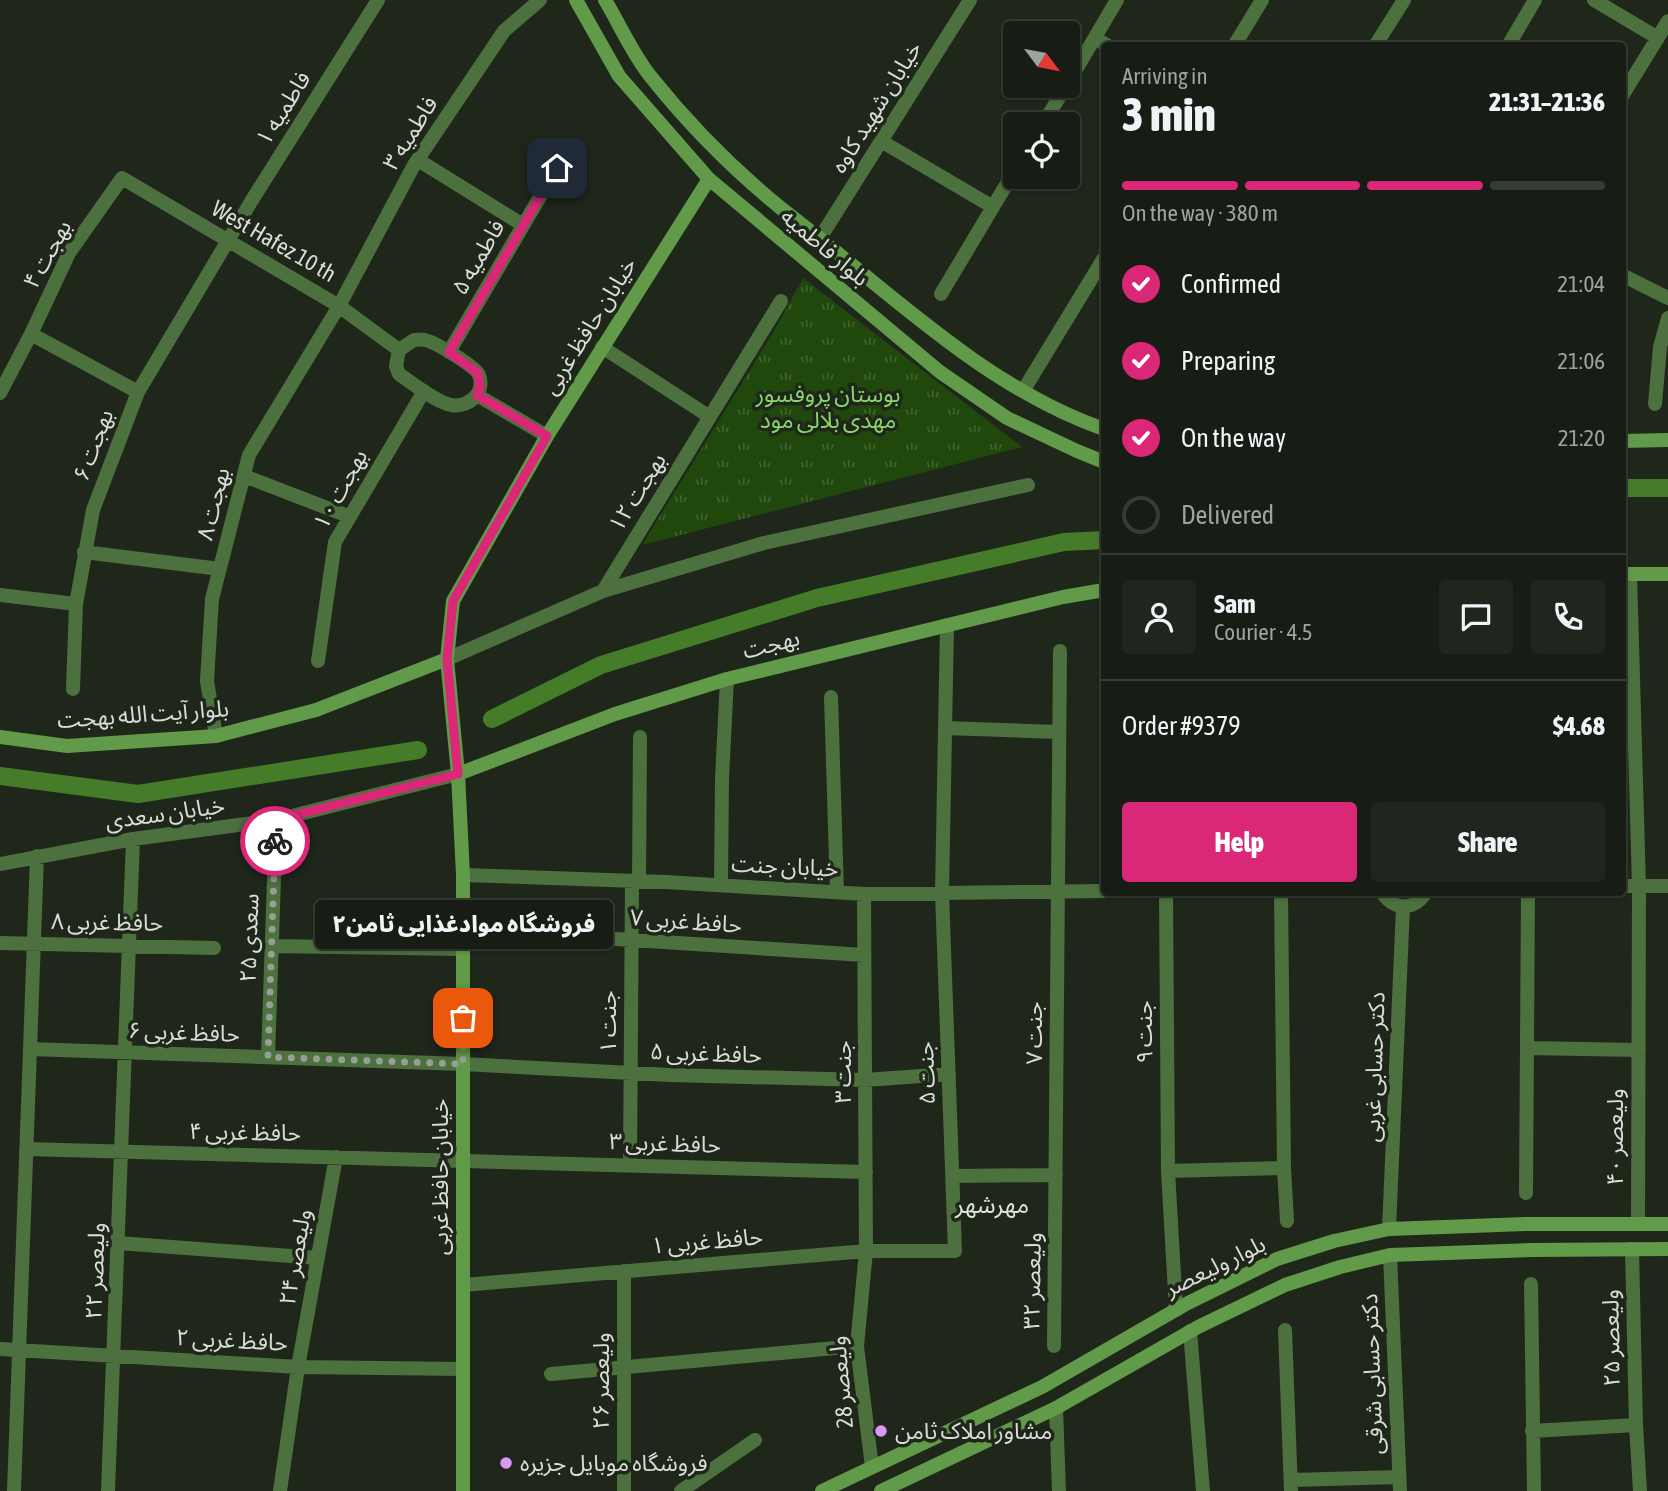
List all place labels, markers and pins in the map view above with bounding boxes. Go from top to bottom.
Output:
pin [527,138,587,198]
callout: فروشگاه موادغذایی ثامن۲ [314,899,612,948]
pin [433,988,493,1048]
place label: مشاور املاک ثامن [895,1418,1052,1445]
marker: مشاور املاک ثامن [873,1423,889,1439]
place label: فروشگاه موبایل جزیره [520,1450,708,1477]
marker: فروشگاه موبایل جزیره [498,1455,514,1471]

